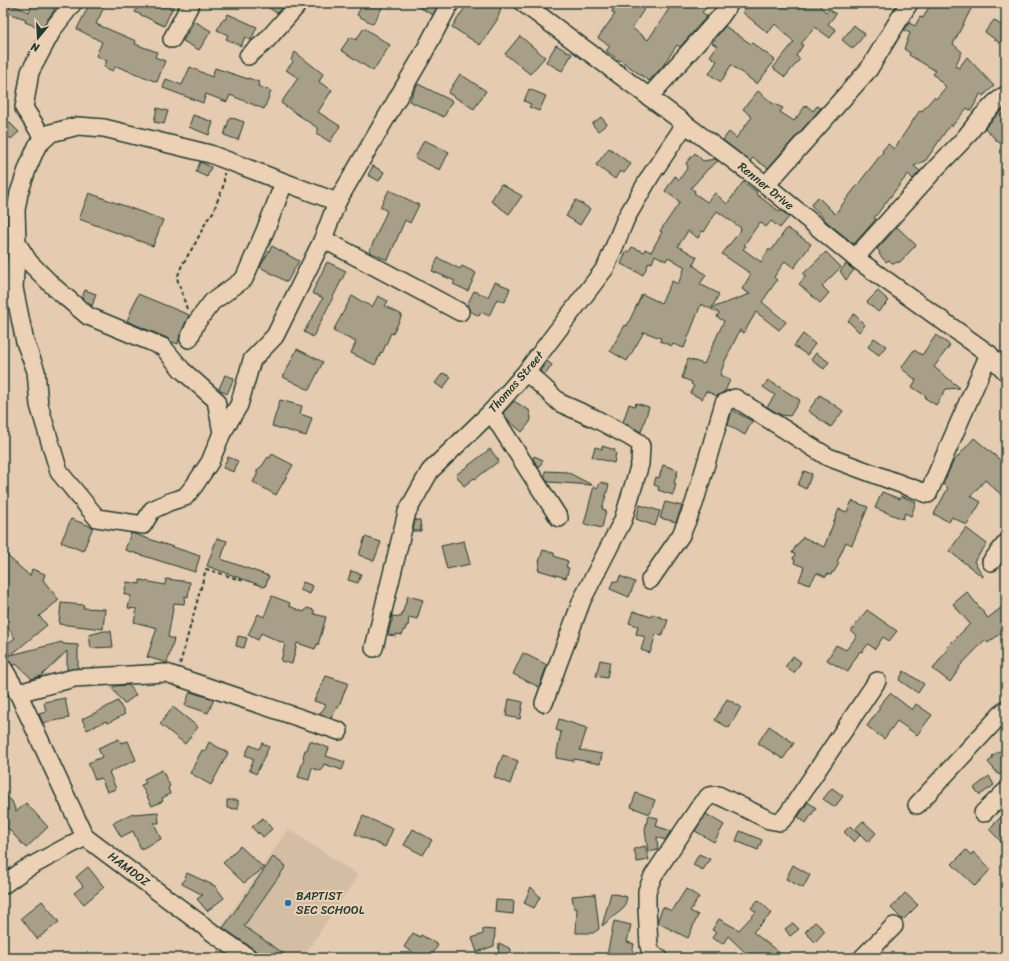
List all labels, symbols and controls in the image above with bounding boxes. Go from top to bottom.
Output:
north arrow [18,18,58,58]
text: N [28,37,43,58]
street label: Renner Drive [733,156,799,216]
street label: Thomas Street [482,345,550,418]
street label: HAMDOZ [103,846,156,893]
place label: BAPTIST SEC SCHOOL [296,885,365,921]
marker: BAPTIST SEC SCHOOL [283,898,293,908]

